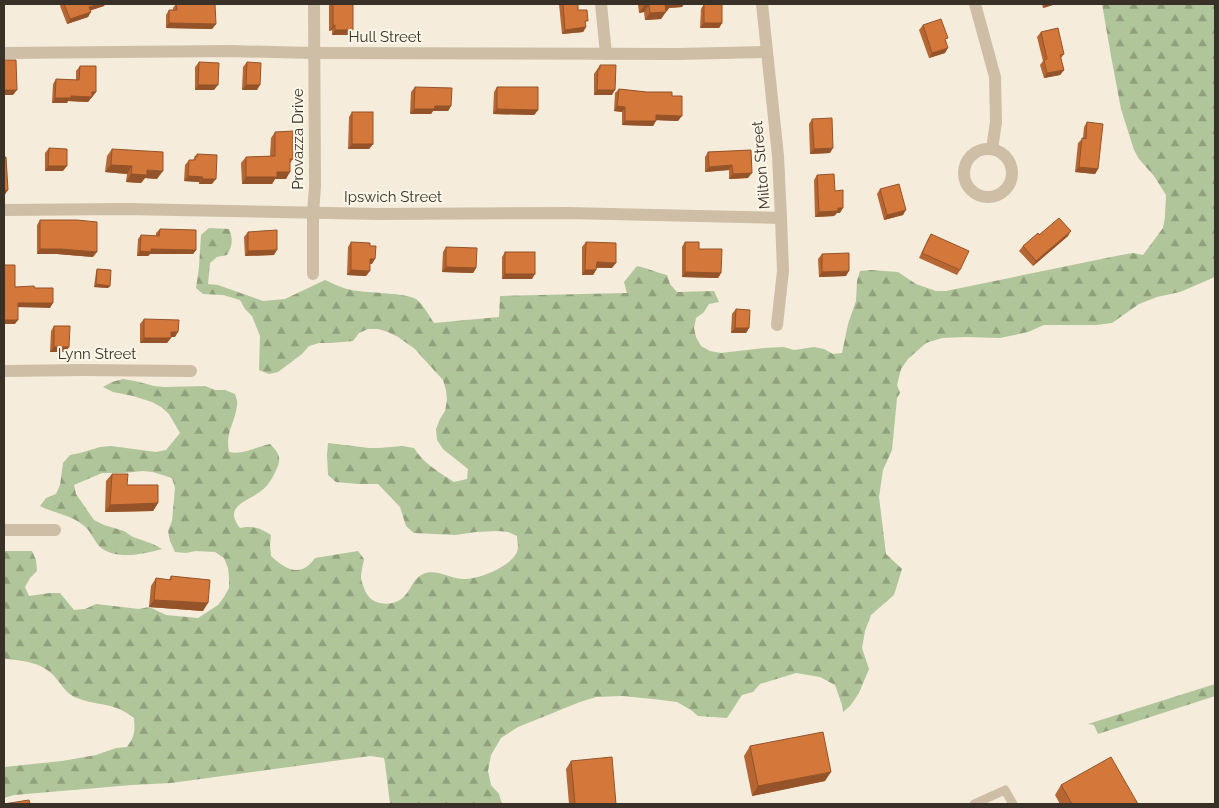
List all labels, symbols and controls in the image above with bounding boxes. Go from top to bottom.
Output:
street label: Hull Street [348,28,422,46]
street label: Provazza Drive [289,88,307,190]
street label: Milton Street [748,120,774,210]
street label: Ipswich Street [344,188,442,206]
street label: Lynn Street [58,345,136,363]

